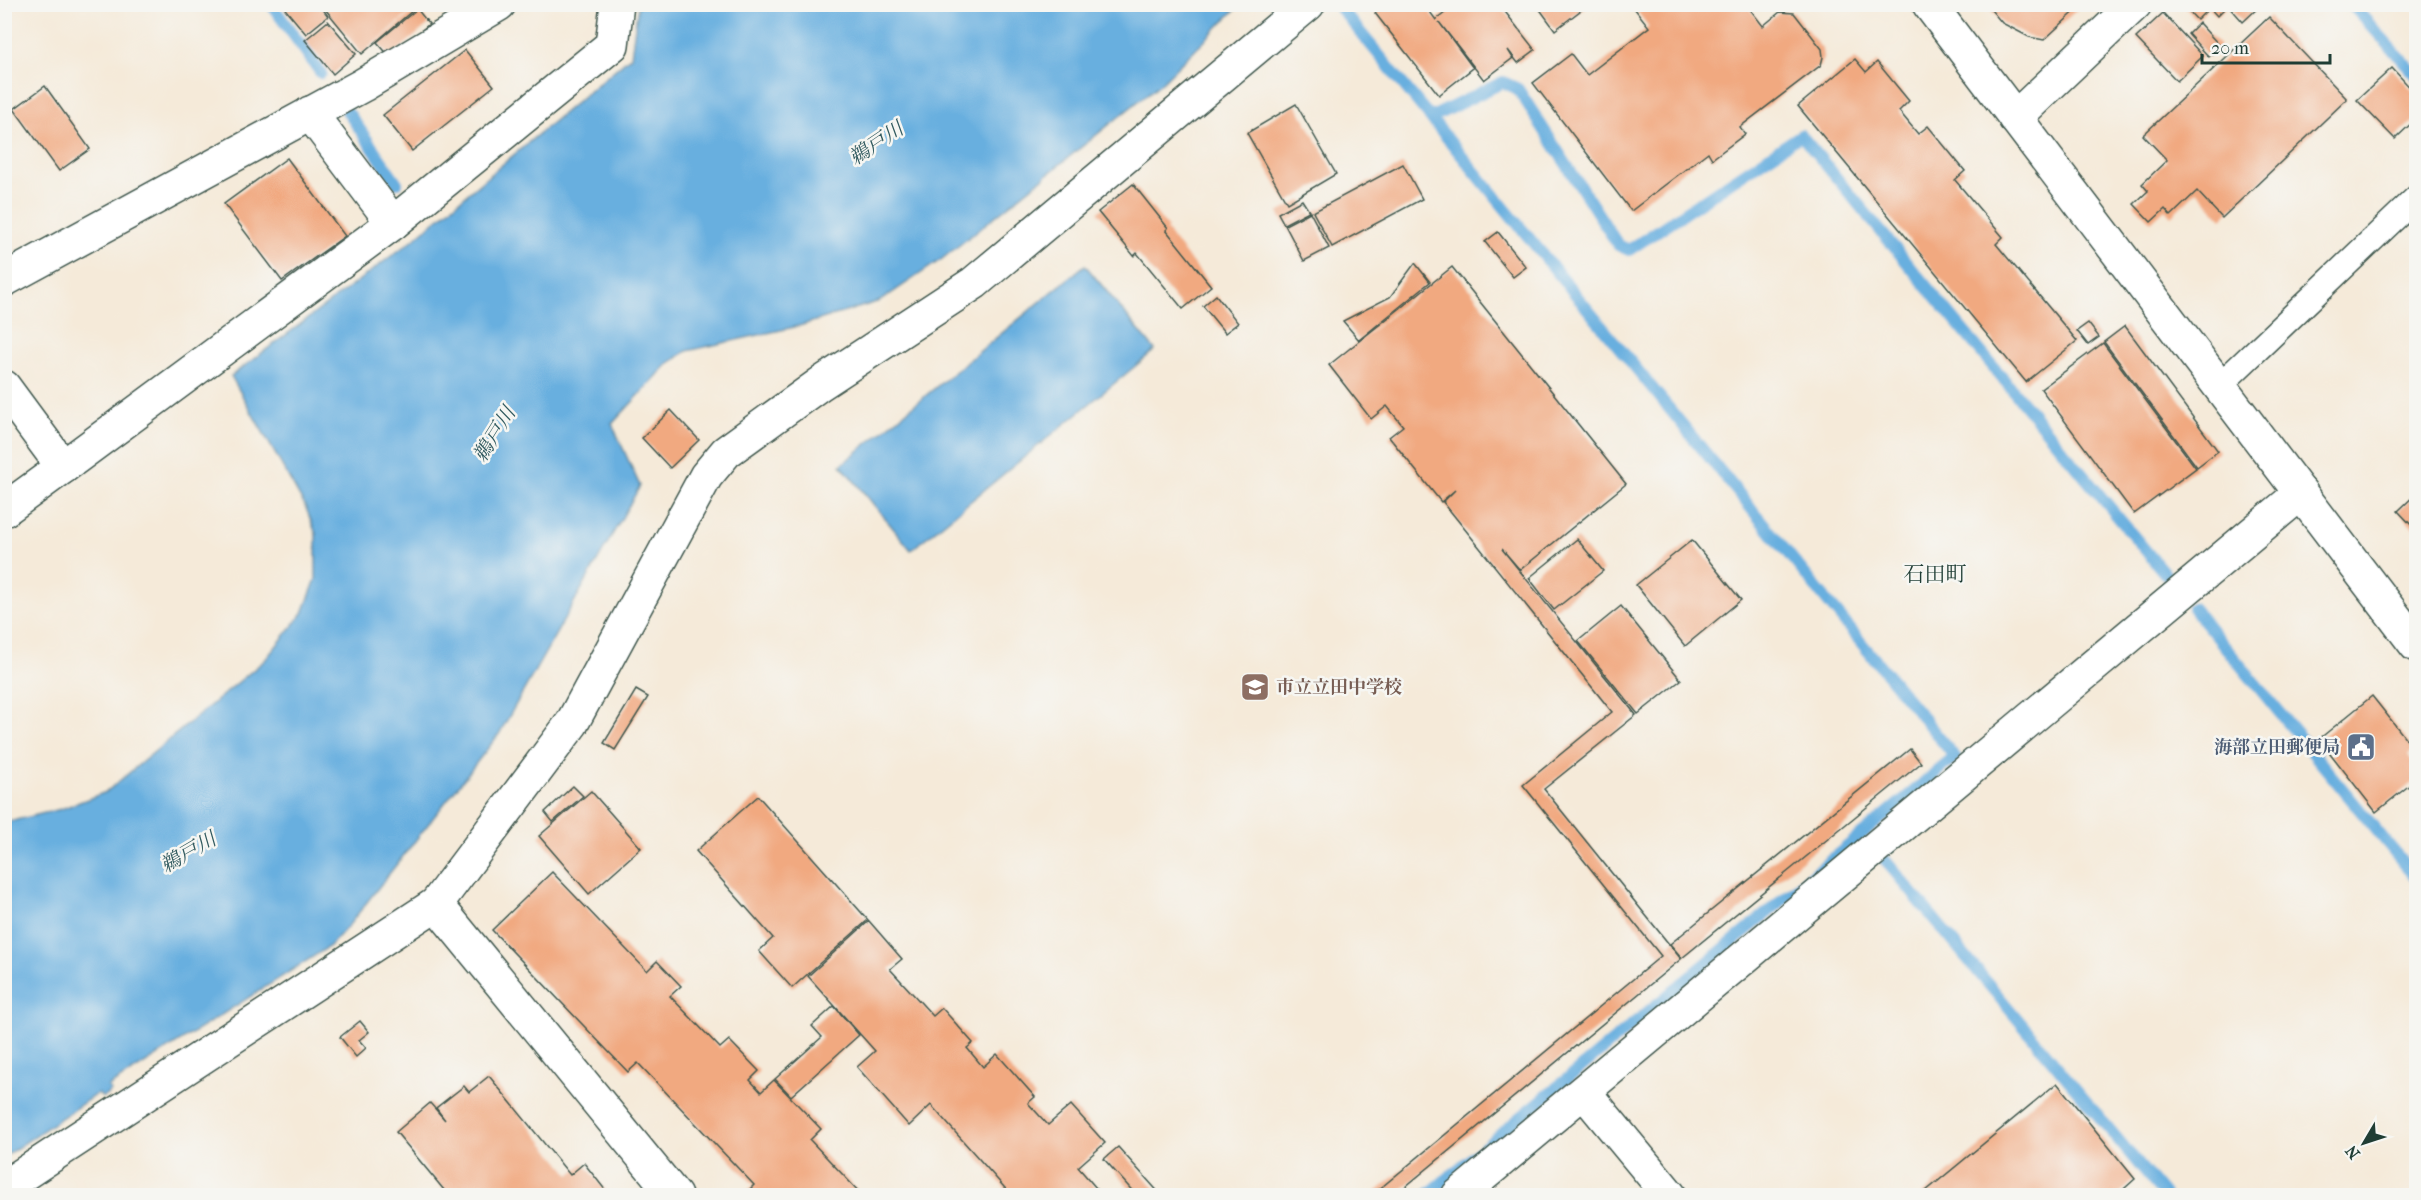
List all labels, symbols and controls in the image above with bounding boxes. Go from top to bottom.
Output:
scale bar [2202,27,2330,65]
text: 20 m [2211,38,2249,59]
water label: 鵜戸川 [845,116,909,170]
water label: 鵜戸川 [469,401,521,466]
district label: 石田町 [1904,562,1967,586]
school or university icon: 市立立田中学校 [1239,671,1271,703]
place label: 市立立田中学校 [1276,677,1402,698]
public building icon: 海部立田郵便局 [2345,731,2377,763]
place label: 海部立田郵便局 [2214,737,2340,758]
water label: 鵜戸川 [157,826,222,877]
north arrow [2334,1113,2394,1173]
text: N [2341,1141,2364,1163]

